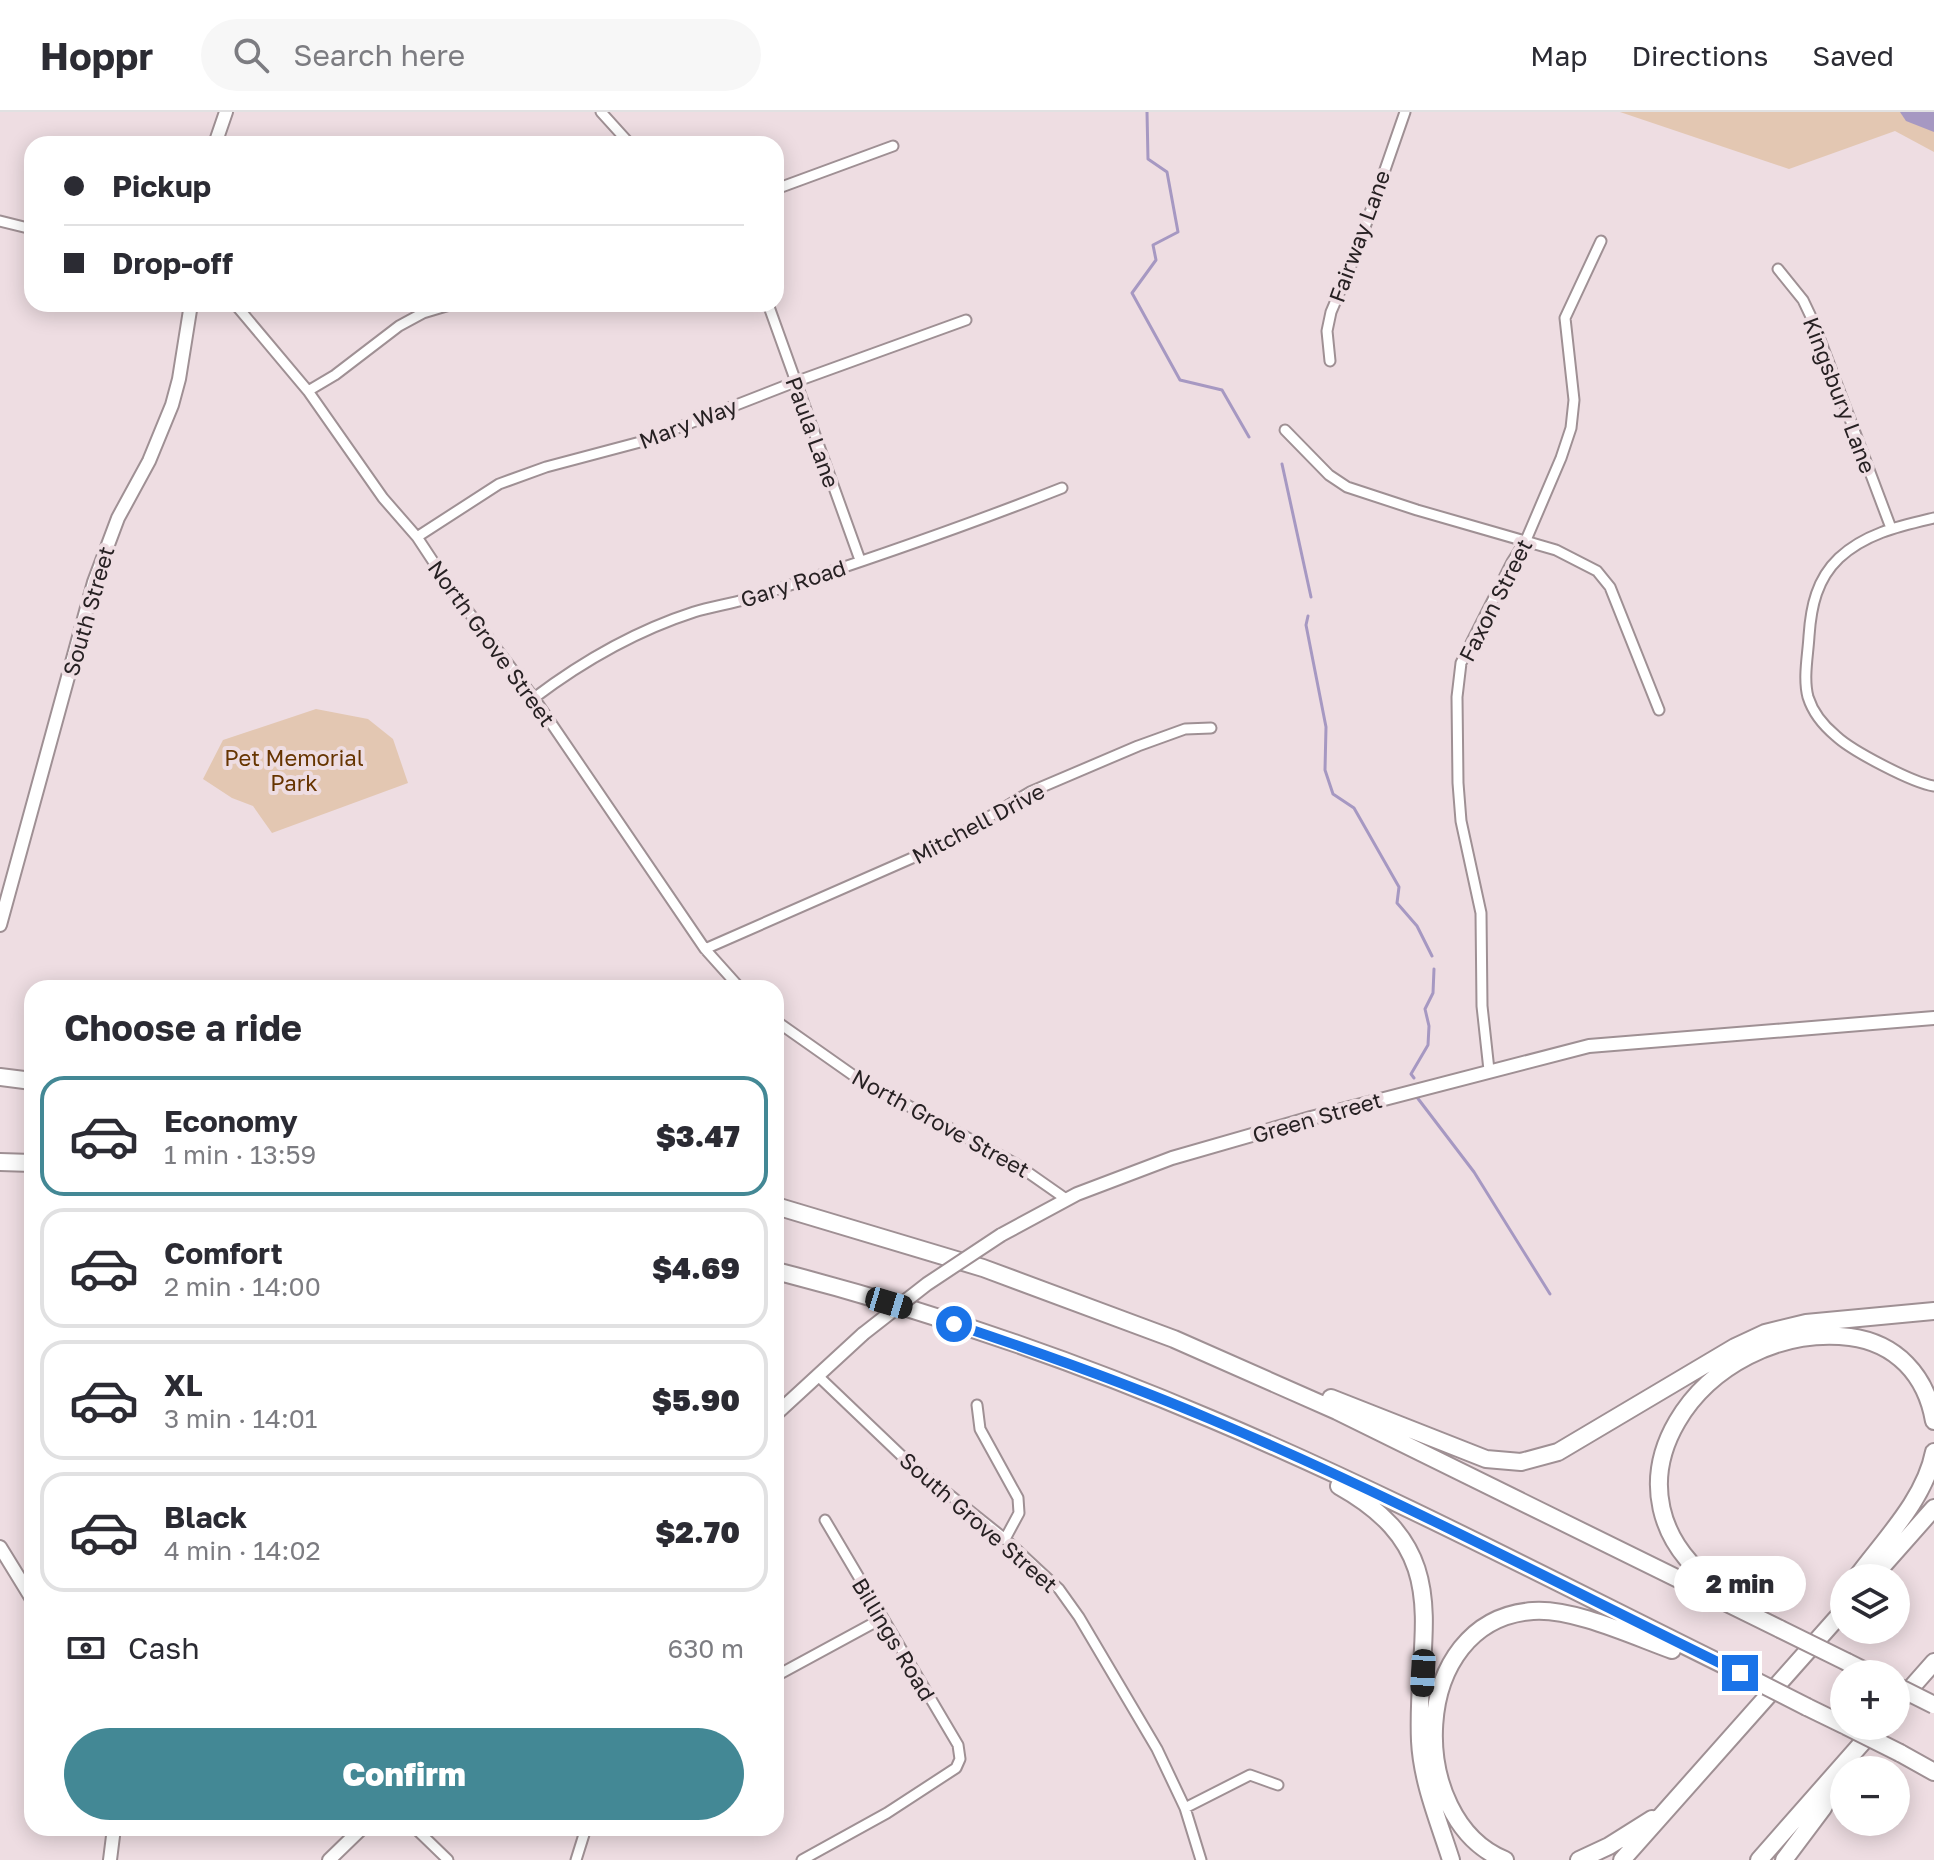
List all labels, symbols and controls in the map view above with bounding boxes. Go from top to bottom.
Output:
search box [201,19,761,91]
text: Hoppr [40,33,153,78]
icon: search [229,33,273,77]
text: Search here [293,37,465,73]
text: Map [1530,39,1587,72]
text: Directions [1631,39,1768,72]
text: Saved [1812,39,1894,72]
street label: Fairway Lane [1323,166,1395,306]
text: Pickup [112,168,211,204]
text: Drop-off [112,245,233,281]
street label: Kingsbury Lane [1798,313,1882,477]
street label: Paula Lane [780,373,846,491]
street label: Mary Way [635,392,741,454]
street label: Faxon Street [1453,534,1537,666]
street label: South Street [57,543,119,679]
street label: Gary Road [737,553,849,613]
street label: North Grove Street [423,555,561,731]
park label: Pet Memorial Park [224,744,364,796]
street label: Mitchell Drive [907,777,1049,869]
text: Choose a ride [64,1006,302,1049]
street label: North Grove Street [848,1063,1034,1183]
street label: Green Street [1249,1086,1385,1148]
icon: car [68,1100,140,1172]
text: Economy [164,1103,298,1139]
text: $3.47 [656,1118,740,1154]
text: 1 min · 13:59 [164,1139,316,1170]
icon: car [68,1232,140,1304]
text: Comfort [164,1235,283,1271]
text: $4.69 [652,1250,740,1286]
text: 2 min · 14:00 [164,1271,321,1302]
car [863,1285,915,1321]
route start [936,1306,972,1342]
icon: car [68,1364,140,1436]
text: XL [164,1367,203,1403]
text: $5.90 [652,1382,740,1418]
text: 3 min · 14:01 [164,1403,317,1434]
street label: South Grove Street [895,1446,1063,1598]
icon: car [68,1496,140,1568]
text: Black [164,1499,247,1535]
text: $2.70 [655,1514,740,1550]
text: 4 min · 14:02 [164,1535,321,1566]
callout: 2 min [1674,1557,1806,1613]
map controls [1830,1564,1910,1836]
button: layers [1830,1564,1910,1644]
text: 2 min [1706,1568,1774,1599]
street label: Billings Road [847,1573,941,1705]
icon: cash [64,1626,108,1670]
text: Cash [128,1630,200,1666]
text: 630 m [667,1633,744,1664]
car [1410,1648,1436,1698]
route end [1722,1655,1758,1691]
button: + [1830,1660,1910,1740]
button: Confirm [64,1728,744,1820]
button: − [1830,1756,1910,1836]

